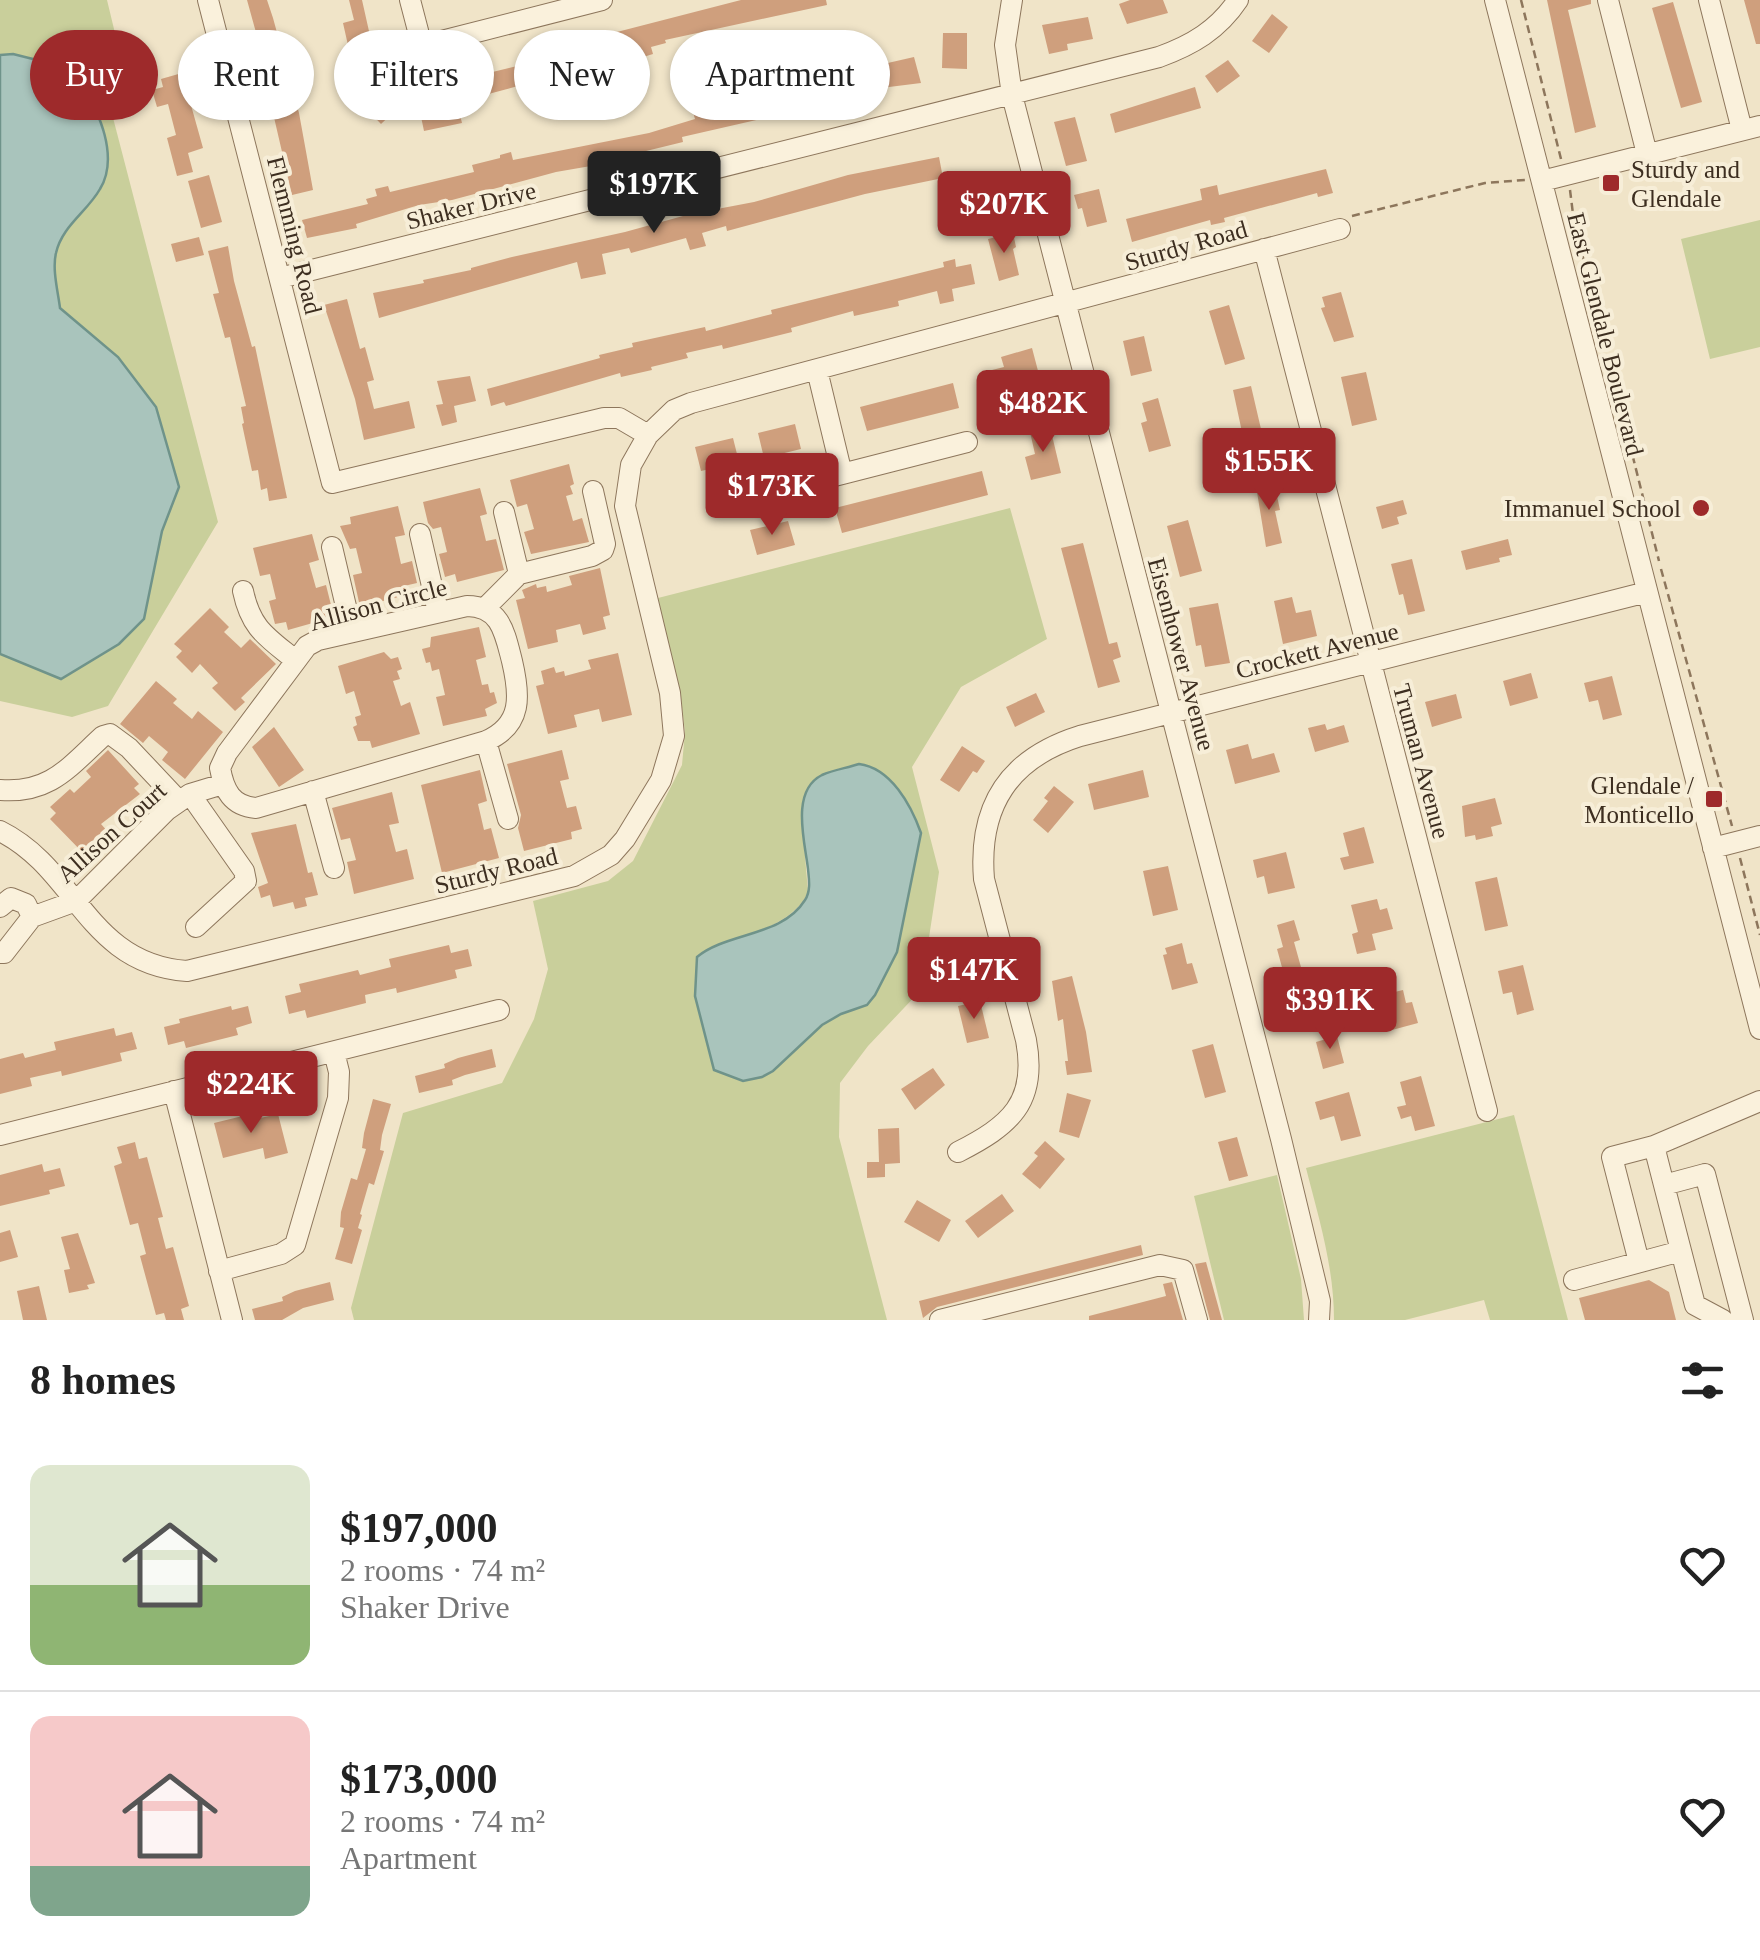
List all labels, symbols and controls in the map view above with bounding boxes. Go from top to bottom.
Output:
chip: Buy [30,30,158,120]
chip: Rent [178,30,314,120]
chip: Filters [334,30,494,120]
chip: New [514,30,650,120]
chip: Apartment [670,30,890,120]
pin: $197K [584,151,724,236]
street label: Flemming Road [262,153,327,317]
place label: Sturdy and Glendale [1631,156,1741,212]
text: $197K [610,165,698,201]
pin: $207K [934,171,1074,256]
marker: Sturdy and Glendale [1600,172,1622,194]
street label: Shaker Drive [404,176,539,235]
text: $207K [960,185,1048,221]
street label: East Glendale Boulevard [1562,210,1649,459]
street label: Sturdy Road [1122,215,1251,276]
pin: $482K [973,370,1113,455]
text: $482K [999,384,1087,420]
pin: $155K [1199,428,1339,513]
text: $155K [1225,442,1313,478]
pin: $173K [702,453,842,538]
text: $173K [728,467,816,503]
place label: Immanuel School [1504,495,1681,522]
marker: Immanuel School [1690,497,1712,519]
street label: Eisenhower Avenue [1143,555,1220,754]
street label: Allison Circle [307,573,450,636]
street label: Crockett Avenue [1233,617,1401,684]
street label: Truman Avenue [1388,681,1455,841]
place label: Glendale / Monticello [1584,772,1694,828]
street label: Allison Court [51,777,171,888]
marker: Glendale / Monticello [1703,788,1725,810]
street label: Sturdy Road [432,842,561,899]
pin: $147K [904,937,1044,1022]
text: $147K [930,951,1018,987]
pin: $391K [1260,967,1400,1052]
text: $391K [1286,981,1374,1017]
pin: $224K [181,1051,321,1136]
text: $224K [207,1065,295,1101]
icon: filters [1675,1353,1730,1408]
text: 8 homes [30,1357,176,1403]
icon: home [110,1505,230,1625]
text: $197,000 [340,1505,498,1551]
icon: heart [1675,1538,1730,1593]
text: 2 rooms · 74 m² [340,1552,545,1588]
text: Shaker Drive [340,1589,510,1625]
icon: home [110,1756,230,1876]
text: $173,000 [340,1756,498,1802]
icon: heart [1675,1789,1730,1844]
text: 2 rooms · 74 m² [340,1803,545,1839]
text: Apartment [340,1840,477,1876]

